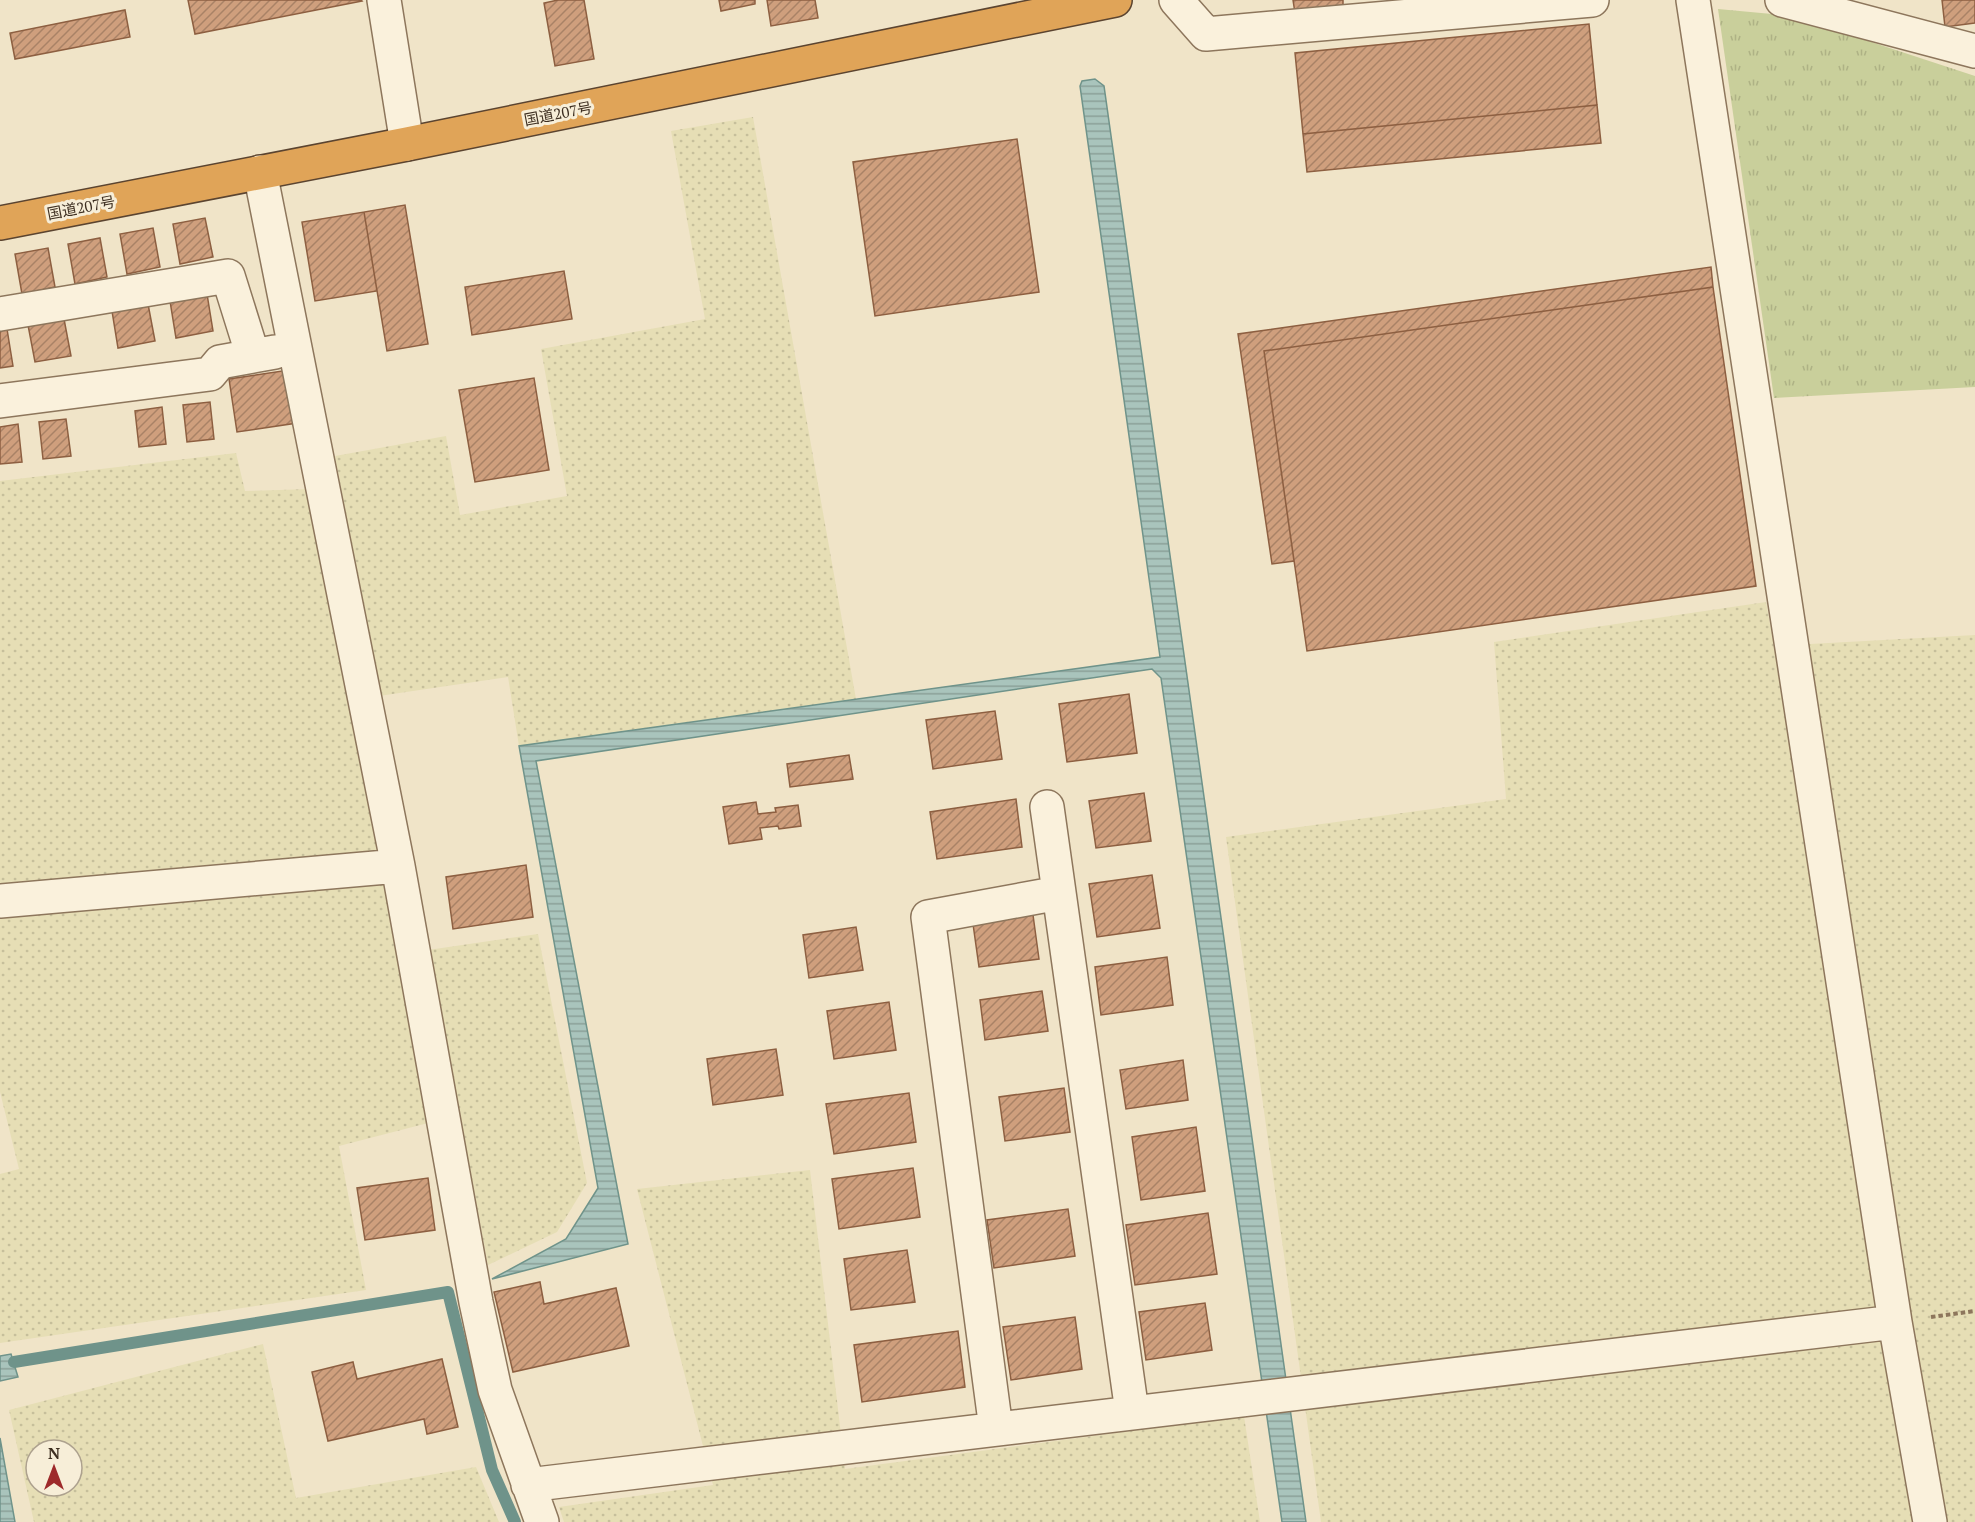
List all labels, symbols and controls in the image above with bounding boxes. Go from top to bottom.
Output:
street label: 国道207号 [522,97,594,129]
street label: 国道207号 [45,191,117,223]
north arrow [24,1438,84,1498]
text: N [48,1442,60,1464]

